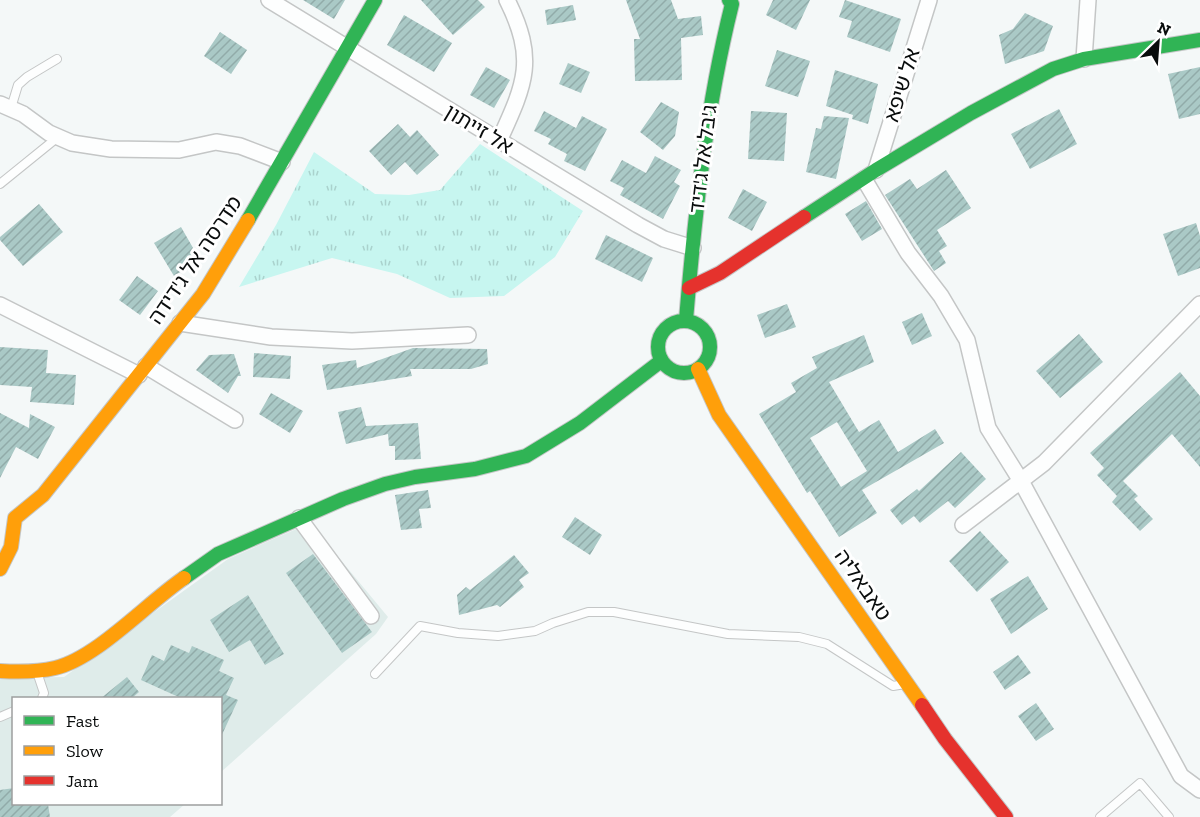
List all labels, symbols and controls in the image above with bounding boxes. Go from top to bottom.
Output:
north arrow [1128,12,1188,72]
text: N [1155,18,1174,40]
street label: אל שיפא [878,45,925,125]
street label: אל זייתון [441,98,518,159]
street label: ג'בל אל ג'דיד [683,103,722,215]
street label: מדרסה אל ג'דידה [143,191,247,329]
street label: טאבאליה [830,544,897,625]
legend [12,697,222,805]
text: Fast [66,710,99,732]
text: Slow [66,740,103,762]
text: Jam [66,770,98,792]

